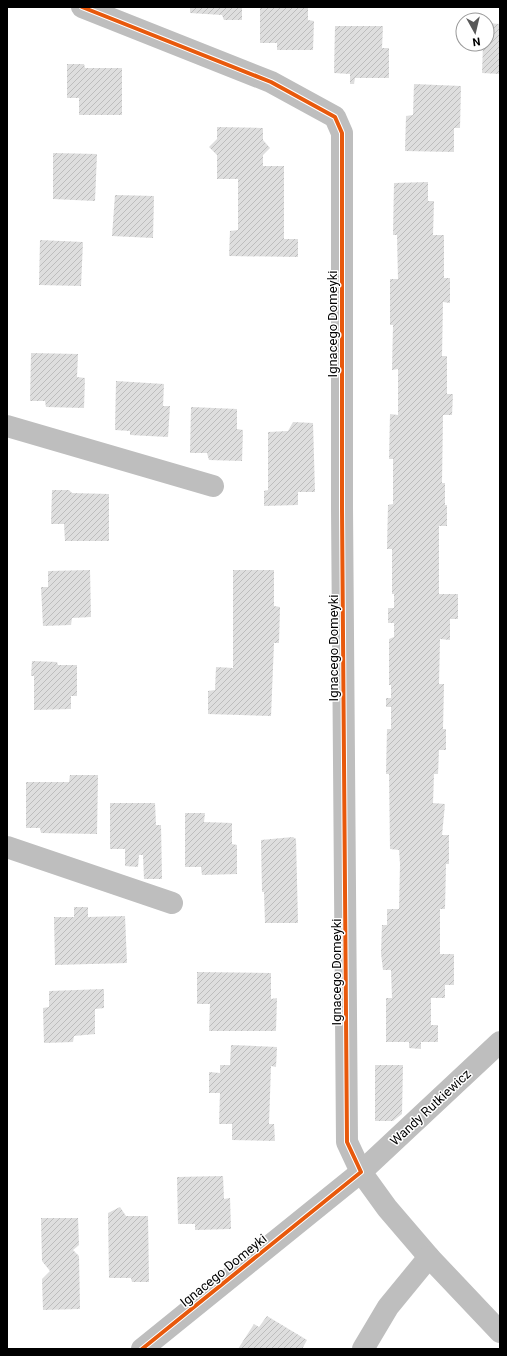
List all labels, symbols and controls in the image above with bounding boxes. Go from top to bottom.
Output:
north arrow [455,12,495,52]
text: N [471,34,481,48]
street label: Ignacego Domeyki [325,271,340,377]
street label: Ignacego Domeyki [326,595,341,701]
street label: Ignacego Domeyki [329,919,344,1025]
street label: Wandy Rutkiewicz [387,1066,474,1149]
street label: Ignacego Domeyki [177,1231,270,1310]

